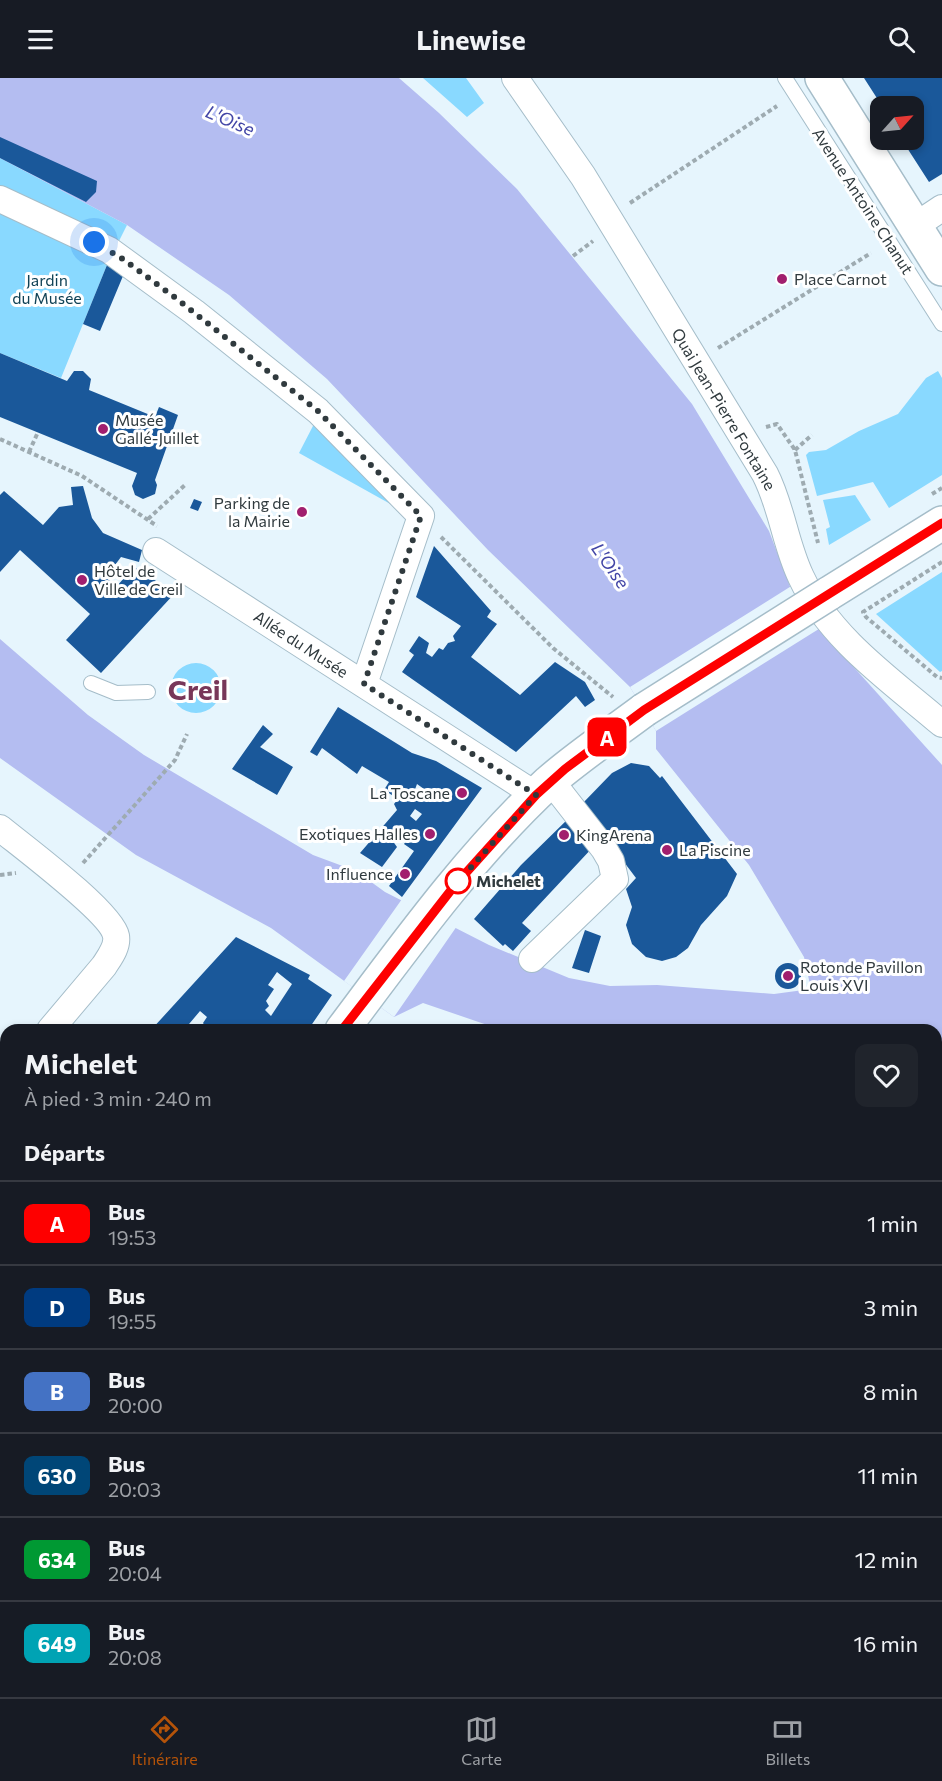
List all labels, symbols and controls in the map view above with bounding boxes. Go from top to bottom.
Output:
icon: menu [24,23,57,56]
text: Linewise [416,23,526,56]
icon: search [885,23,918,56]
north arrow [870,96,924,150]
map controls [870,96,924,150]
water label: L'Oise [203,100,259,140]
street label: Avenue Antoine Chanut [809,124,918,278]
your location [79,227,109,257]
place label: Place Carnot [794,269,887,288]
park label: Jardin du Musée [12,270,82,307]
marker: Place Carnot [775,272,789,286]
street label: Quai Jean-Pierre Fontaine [668,324,780,493]
place label: Musée Gallé-Juillet [115,410,200,447]
marker: Musée Gallé-Juillet [96,422,110,436]
place label: Parking de la Mairie [214,493,290,530]
marker: Parking de la Mairie [295,505,309,519]
water label: L'Oise [587,538,635,593]
place label: Hôtel de Ville de Creil [94,561,183,598]
marker: Hôtel de Ville de Creil [75,573,89,587]
street label: Allée du Musée [251,606,352,681]
district label: Creil [168,672,228,706]
line badge: A [588,718,626,756]
text: A [599,725,615,750]
place label: La Toscane [370,783,450,802]
marker: La Toscane [455,786,469,800]
place label: Exotiques Halles [299,824,418,843]
place label: KingArena [576,825,652,844]
marker: Exotiques Halles [423,827,437,841]
marker: KingArena [557,828,571,842]
place label: La Piscine [679,840,751,859]
marker: La Piscine [660,843,674,857]
place label: Influence [326,864,393,883]
marker: Influence [398,867,412,881]
marker: Michelet [445,868,471,894]
place label: Michelet [476,871,541,890]
place label: Rotonde Pavillon Louis XVI [800,957,923,994]
marker: Rotonde Pavillon Louis XVI [781,969,795,983]
button: heart [855,1044,918,1107]
text: Michelet [24,1046,137,1080]
text: À pied · 3 min · 240 m [24,1086,212,1110]
text: Départs [24,1139,105,1166]
text: Bus [108,1198,145,1225]
text: 1 min [867,1210,918,1237]
text: A [49,1211,65,1236]
text: 19:53 [108,1225,156,1249]
text: Bus [108,1282,145,1309]
text: 3 min [864,1294,918,1321]
text: D [49,1295,65,1320]
text: 19:55 [108,1309,156,1333]
text: Bus [108,1366,145,1393]
text: 8 min [863,1378,918,1405]
text: B [50,1379,64,1404]
text: 20:00 [108,1393,163,1417]
text: Bus [108,1450,145,1477]
text: 11 min [858,1462,918,1489]
text: 630 [37,1463,77,1488]
text: 20:03 [108,1477,161,1501]
text: Bus [108,1534,145,1561]
text: 12 min [855,1546,918,1573]
text: 634 [38,1547,76,1572]
text: 20:04 [108,1561,162,1585]
text: Bus [108,1618,145,1645]
text: 16 min [854,1630,918,1657]
text: 649 [38,1631,76,1656]
text: 20:08 [108,1645,162,1669]
tab: Itinéraire [132,1713,198,1768]
tab: Carte [461,1713,502,1768]
tab: Billets [765,1713,810,1768]

